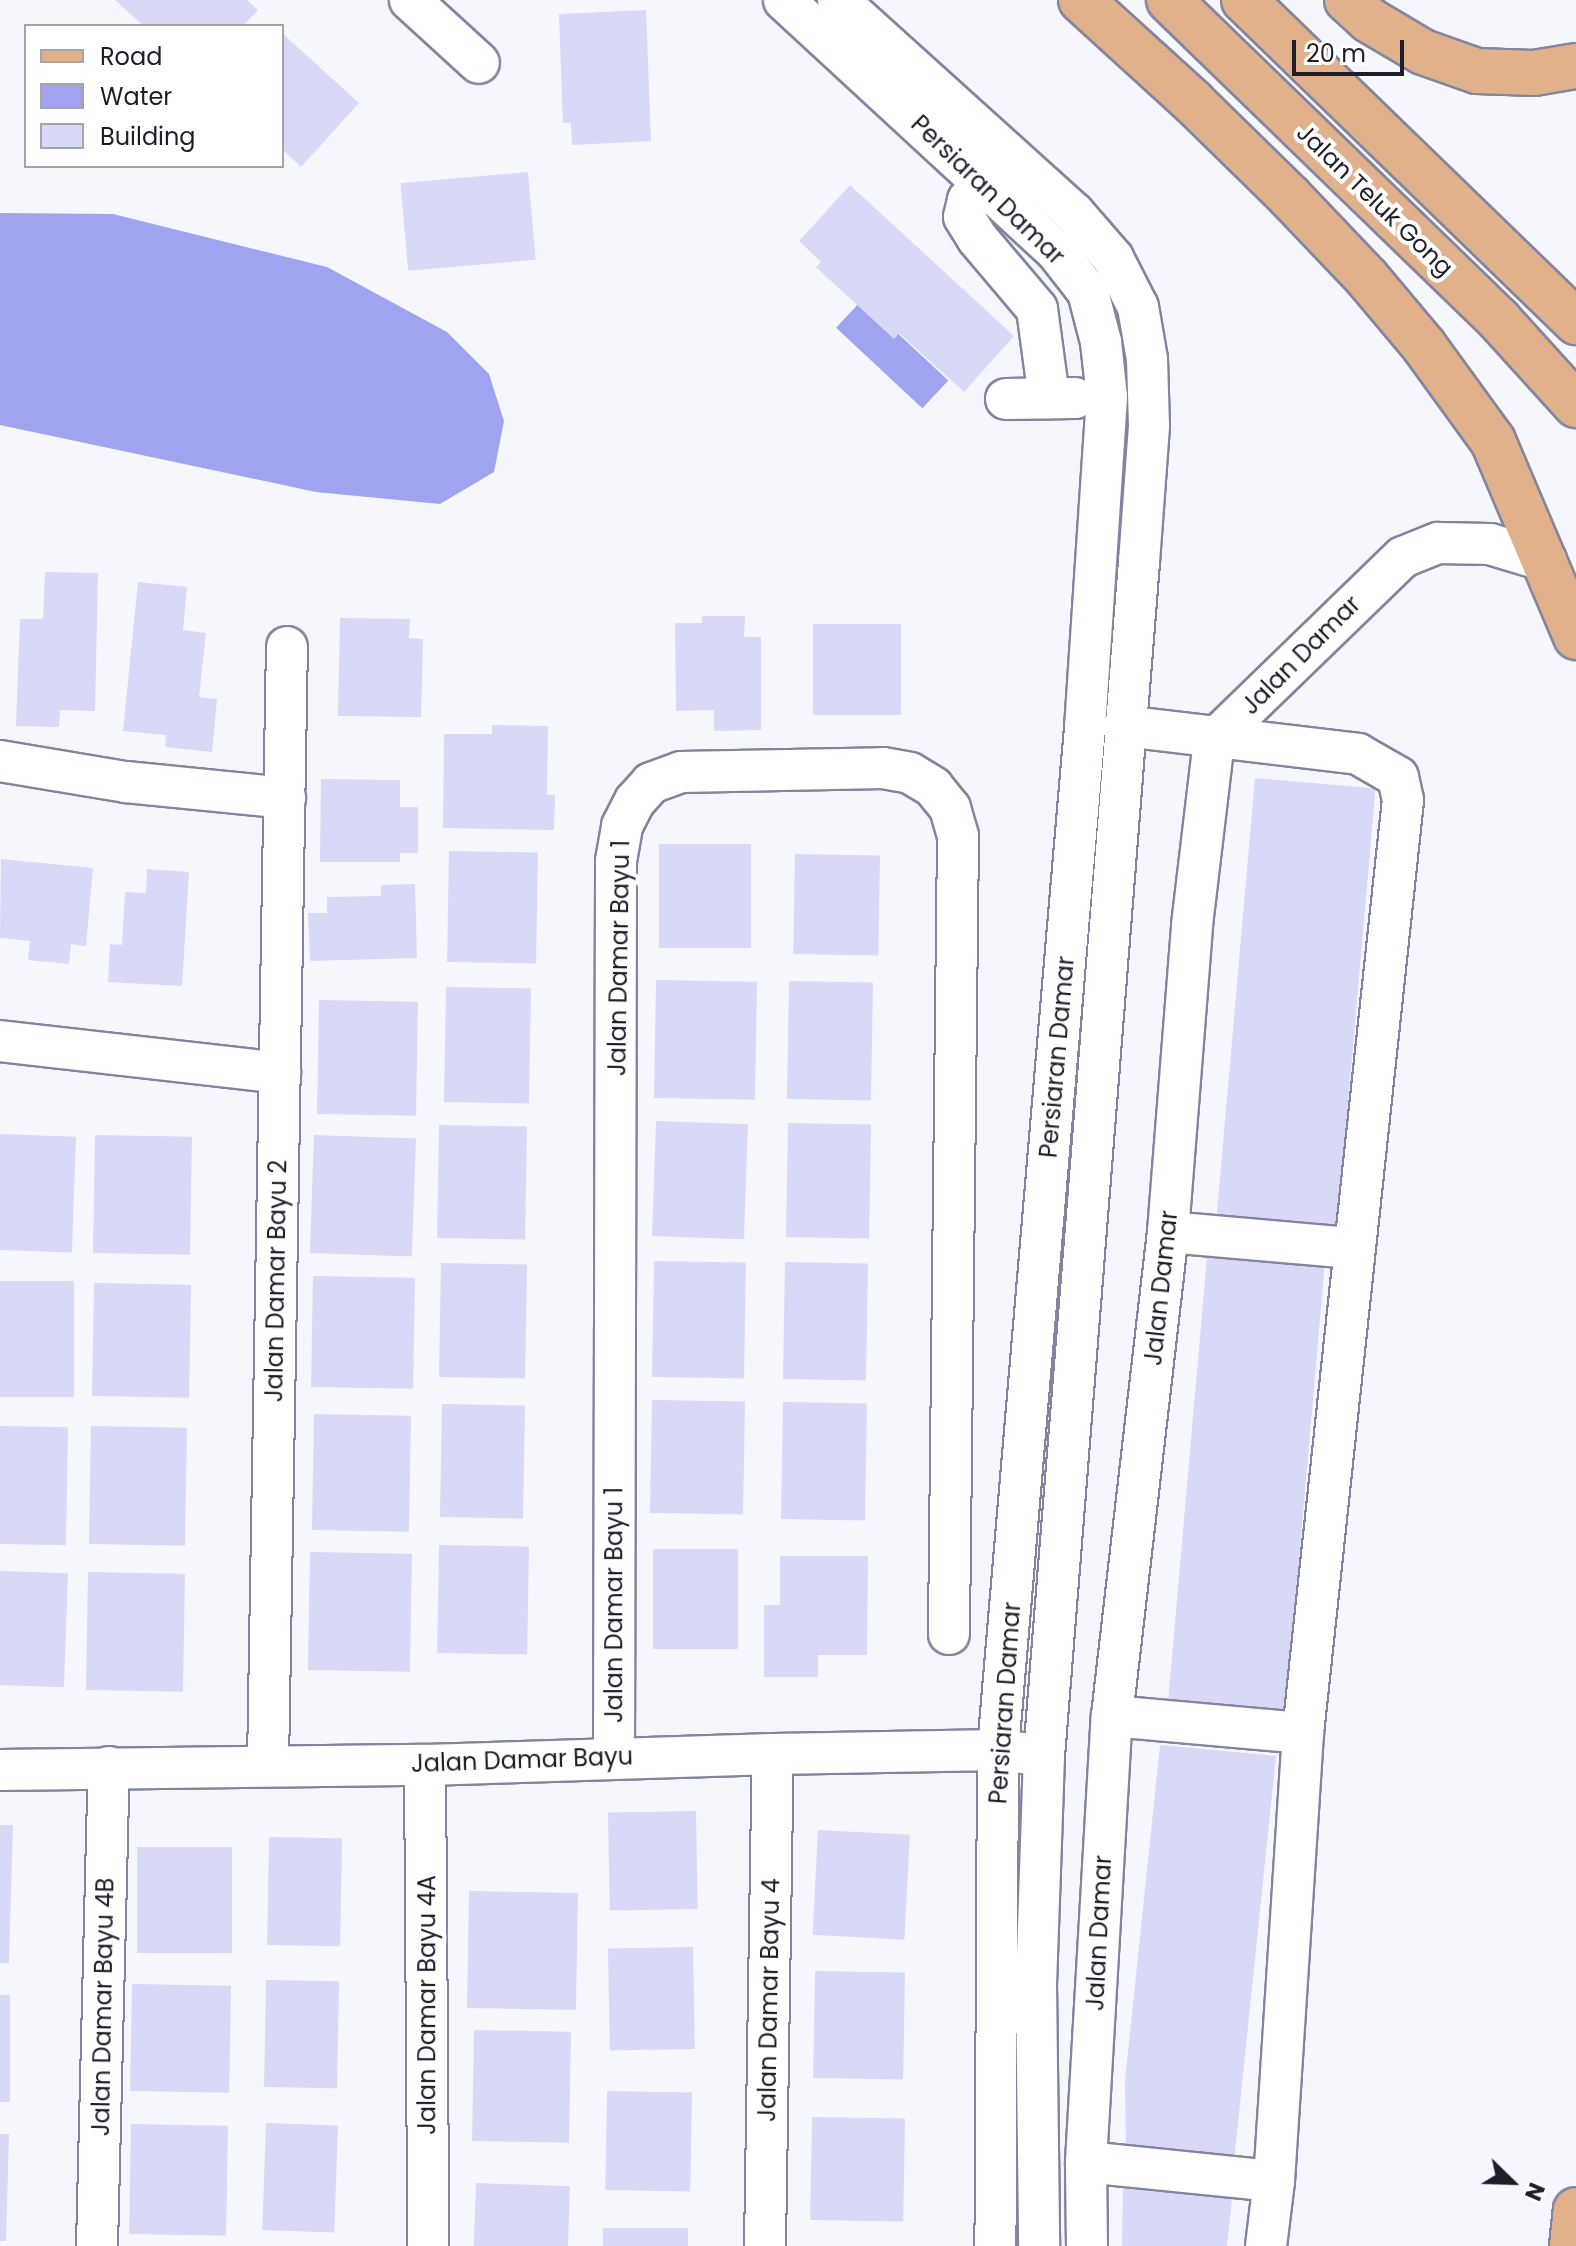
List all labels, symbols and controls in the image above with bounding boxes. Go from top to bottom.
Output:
legend [24,24,284,168]
scale bar [1296,24,1408,74]
text: 20 m [1306,37,1366,70]
text: Road [100,40,162,73]
text: Water [100,80,172,113]
street label: Persiaran Damar [905,109,1071,271]
street label: Jalan Teluk Gong [1291,118,1459,282]
text: Building [100,120,196,153]
street label: Jalan Damar [1236,590,1366,720]
street label: Jalan Damar Bayu 1 [603,840,635,1076]
street label: Persiaran Damar [1034,955,1080,1159]
street label: Jalan Damar Bayu 2 [259,1160,293,1402]
street label: Jalan Damar [1139,1209,1183,1367]
street label: Jalan Damar Bayu 1 [600,1487,628,1723]
street label: Persiaran Damar [984,1601,1026,1805]
street label: Jalan Damar Bayu [410,1742,634,1778]
street label: Jalan Damar [1081,1854,1117,2012]
street label: Jalan Damar Bayu 4A [413,1875,441,2135]
street label: Jalan Damar Bayu 4B [86,1878,120,2136]
street label: Jalan Damar Bayu 4 [752,1878,786,2122]
north arrow [1472,2142,1552,2222]
text: N [1517,2178,1552,2205]

